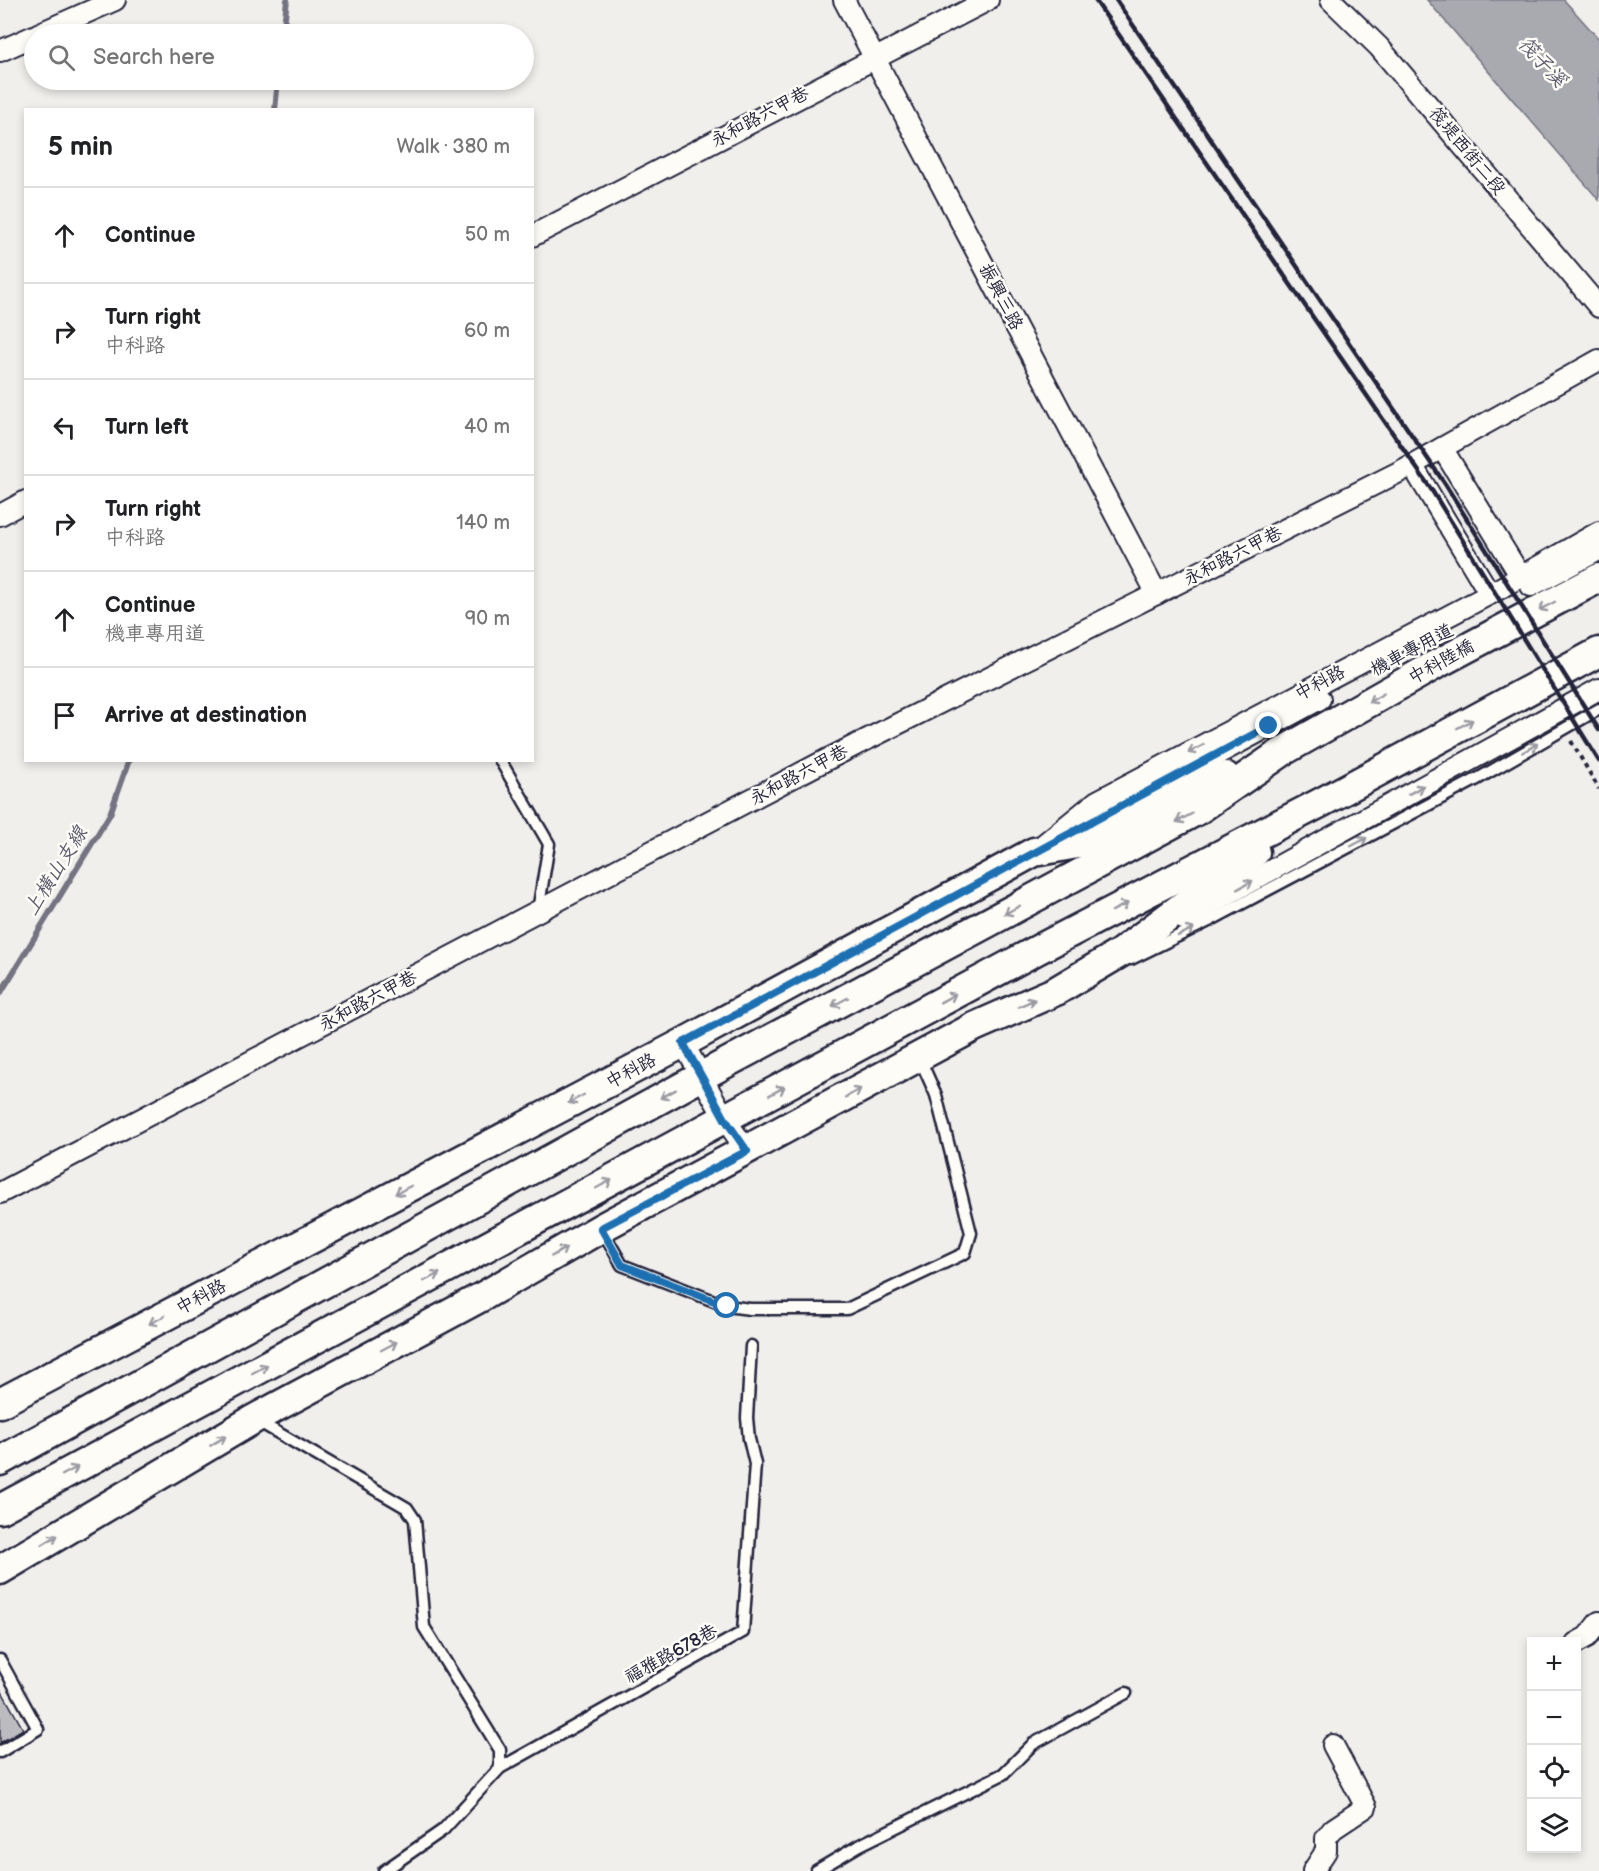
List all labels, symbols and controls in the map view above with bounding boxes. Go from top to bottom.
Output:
search box [24,24,534,90]
water label: 筏子溪 [1513,32,1572,93]
icon: search [45,41,78,74]
text: Search here [93,44,215,71]
street label: 永和路六甲巷 [707,82,813,152]
street label: 筏堤西街二段 [1424,103,1510,199]
text: 5 min [48,132,113,163]
text: Walk · 380 m [397,135,510,159]
icon: ahead [48,219,81,252]
text: Continue [105,222,195,249]
text: 50 m [465,223,510,247]
street label: 振興三路 [975,260,1027,334]
text: Turn right [105,304,201,331]
icon: right [48,315,81,348]
text: 60 m [464,319,510,343]
text: 中科路 [105,334,165,358]
icon: left [48,411,81,444]
text: Turn left [105,414,189,441]
text: 40 m [464,415,510,439]
text: Turn right [105,496,201,523]
icon: right [48,507,81,540]
text: 140 m [456,511,510,535]
street label: 永和路六甲巷 [1180,522,1286,590]
text: 中科路 [105,526,165,550]
text: Continue [105,592,195,619]
one-way arrow [1539,600,1557,612]
icon: ahead [48,603,81,636]
text: 90 m [465,607,510,631]
street label: 機車專用道 [1367,620,1457,680]
text: 機車專用道 [105,622,205,646]
street label: 中科陸橋 [1404,635,1478,689]
street label: 中科路 [1291,661,1349,705]
one-way arrow [1368,693,1385,705]
icon: arrive [48,699,81,732]
text: Arrive at destination [105,702,307,729]
route end [1255,712,1281,738]
one-way arrow [1456,718,1474,729]
street label: 永和路六甲巷 [746,740,852,810]
one-way arrow [1521,742,1538,754]
one-way arrow [1188,744,1206,755]
one-way arrow [1407,784,1424,796]
one-way arrow [1176,812,1193,824]
water label: 上橫山支線 [19,821,93,920]
one-way arrow [1350,836,1367,848]
one-way arrow [1236,879,1253,891]
one-way arrow [1111,901,1129,912]
one-way arrow [1004,904,1021,916]
one-way arrow [1177,926,1195,938]
street label: 永和路六甲巷 [315,966,421,1036]
one-way arrow [939,992,956,1004]
one-way arrow [832,996,849,1008]
one-way arrow [1018,997,1036,1009]
street label: 中科路 [602,1049,660,1093]
one-way arrow [767,1085,785,1096]
one-way arrow [844,1087,861,1099]
one-way arrow [660,1089,678,1100]
one-way arrow [567,1094,585,1106]
one-way arrow [595,1178,612,1190]
one-way arrow [395,1185,413,1196]
one-way arrow [550,1245,567,1257]
one-way arrow [423,1271,440,1283]
street label: 中科路 [172,1275,230,1319]
route start [713,1292,739,1318]
one-way arrow [148,1315,166,1327]
one-way arrow [380,1340,397,1352]
one-way arrow [251,1363,269,1374]
one-way arrow [209,1434,226,1446]
one-way arrow [61,1465,78,1477]
one-way arrow [41,1533,58,1545]
street label: 福雅路678巷 [621,1620,721,1688]
map controls [1527,1637,1581,1853]
button: + [1527,1637,1581,1691]
button: − [1527,1691,1581,1745]
button: locate [1527,1745,1581,1799]
button: layers [1527,1799,1581,1853]

